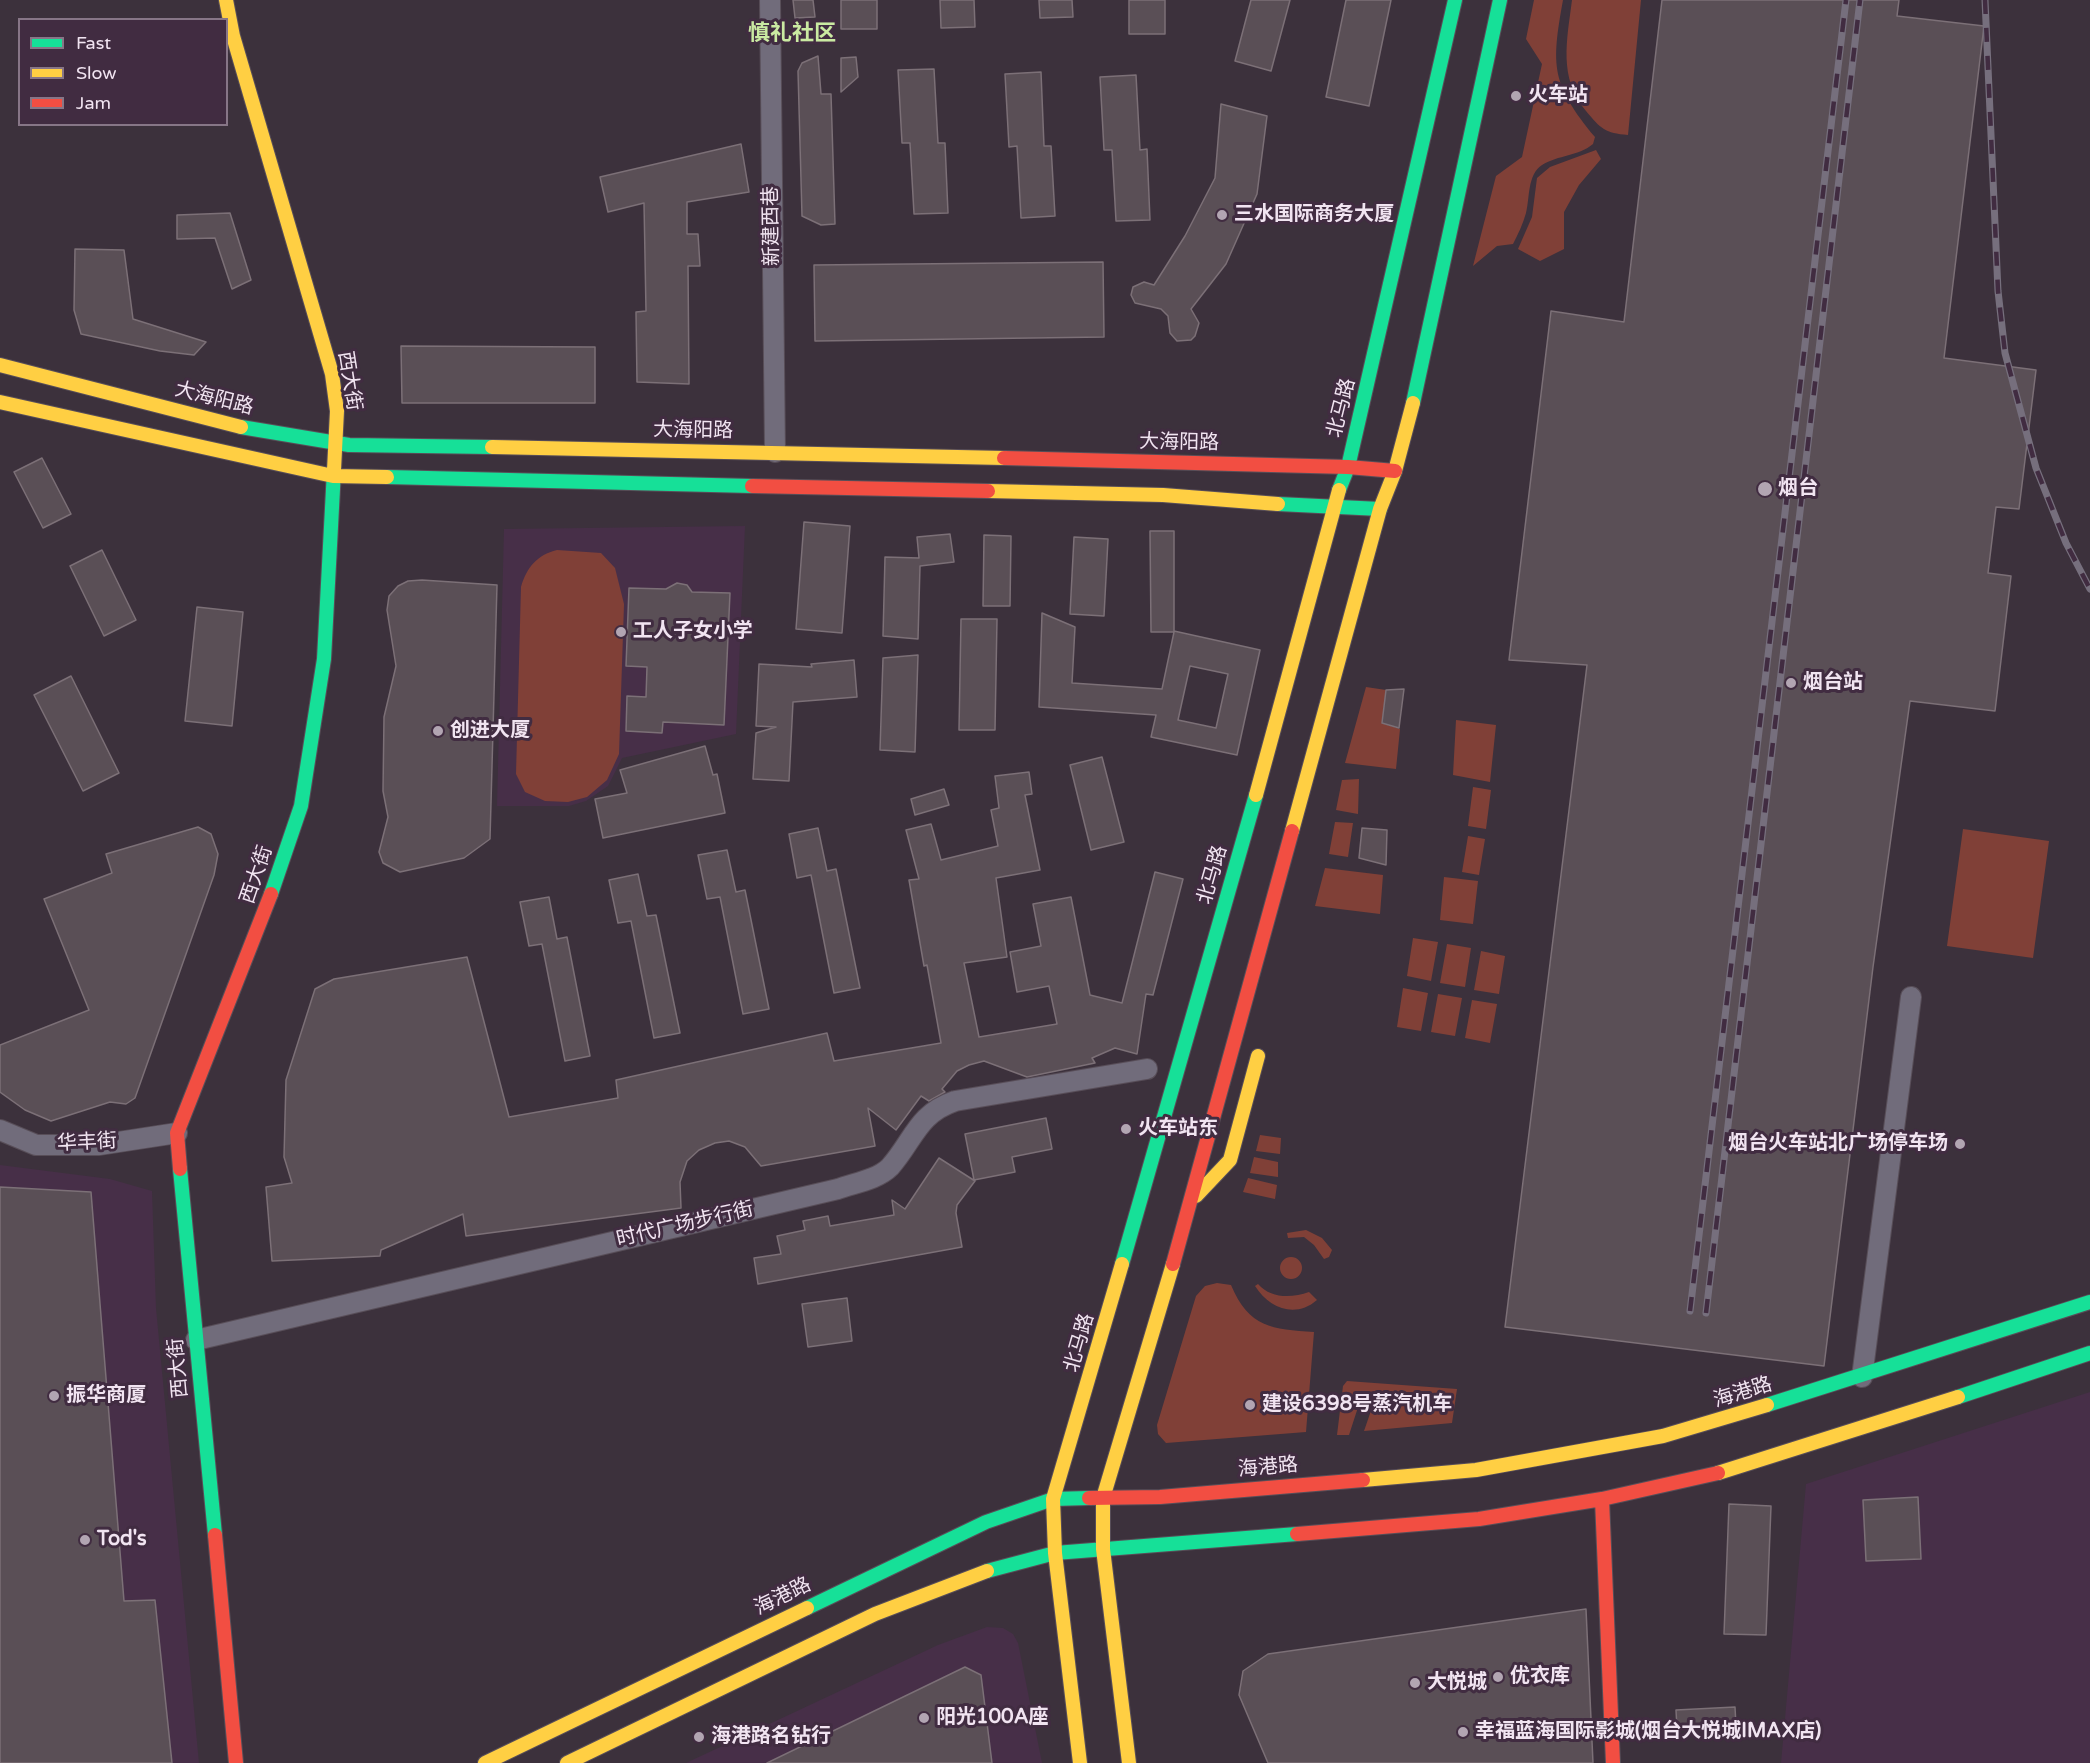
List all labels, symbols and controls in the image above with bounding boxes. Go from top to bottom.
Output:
legend [18,18,228,126]
district label: 慎礼社区 [748,21,836,47]
text: Fast [76,32,111,54]
text: Slow [76,62,117,84]
place label: 火车站 [1528,84,1588,108]
marker: 火车站 [1509,89,1523,103]
text: Jam [76,92,111,114]
street label: 新建西巷 [759,186,785,266]
place label: 三水国际商务大厦 [1234,203,1394,227]
marker: 三水国际商务大厦 [1215,208,1229,222]
street label: 西大街 [332,349,366,413]
street label: 北马路 [1323,376,1361,440]
street label: 大海阳路 [172,378,256,420]
street label: 大海阳路 [653,418,733,444]
street label: 大海阳路 [1139,430,1219,456]
place label: 烟台 [1778,477,1818,501]
marker: 烟台 [1756,480,1774,498]
place label: 工人子女小学 [633,620,753,644]
marker: 工人子女小学 [614,625,628,639]
place label: 烟台站 [1803,671,1863,695]
marker: 烟台站 [1784,676,1798,690]
place label: 创进大厦 [450,719,530,743]
marker: 创进大厦 [431,724,445,738]
street label: 西大街 [236,843,278,907]
street label: 北马路 [1193,843,1233,907]
place label: 火车站东 [1138,1117,1218,1141]
marker: 火车站东 [1119,1122,1133,1136]
street label: 华丰街 [56,1129,118,1157]
place label: 烟台火车站北广场停车场 [1728,1132,1948,1156]
marker: 烟台火车站北广场停车场 [1953,1137,1967,1151]
street label: 时代广场步行街 [614,1198,756,1252]
street label: 北马路 [1060,1311,1100,1375]
street label: 西大街 [164,1337,194,1399]
street label: 海港路 [1711,1373,1775,1413]
place label: 振华商厦 [66,1384,146,1408]
marker: 振华商厦 [47,1389,61,1403]
place label: 建设6398号蒸汽机车 [1262,1393,1452,1417]
marker: 建设6398号蒸汽机车 [1243,1398,1257,1412]
street label: 海港路 [1237,1453,1299,1483]
place label: Tod's [97,1528,147,1552]
marker: Tod's [78,1533,92,1547]
street label: 海港路 [751,1573,815,1621]
place label: 优衣库 [1510,1665,1570,1689]
marker: 优衣库 [1491,1670,1505,1684]
place label: 大悦城 [1427,1671,1487,1695]
marker: 大悦城 [1408,1676,1422,1690]
place label: 阳光100A座 [936,1706,1049,1730]
marker: 阳光100A座 [917,1711,931,1725]
place label: 幸福蓝海国际影城(烟台大悦城IMAX店) [1475,1720,1821,1744]
place label: 海港路名钻行 [711,1725,831,1749]
marker: 幸福蓝海国际影城(烟台大悦城IMAX店) [1456,1725,1470,1739]
marker: 海港路名钻行 [692,1730,706,1744]

